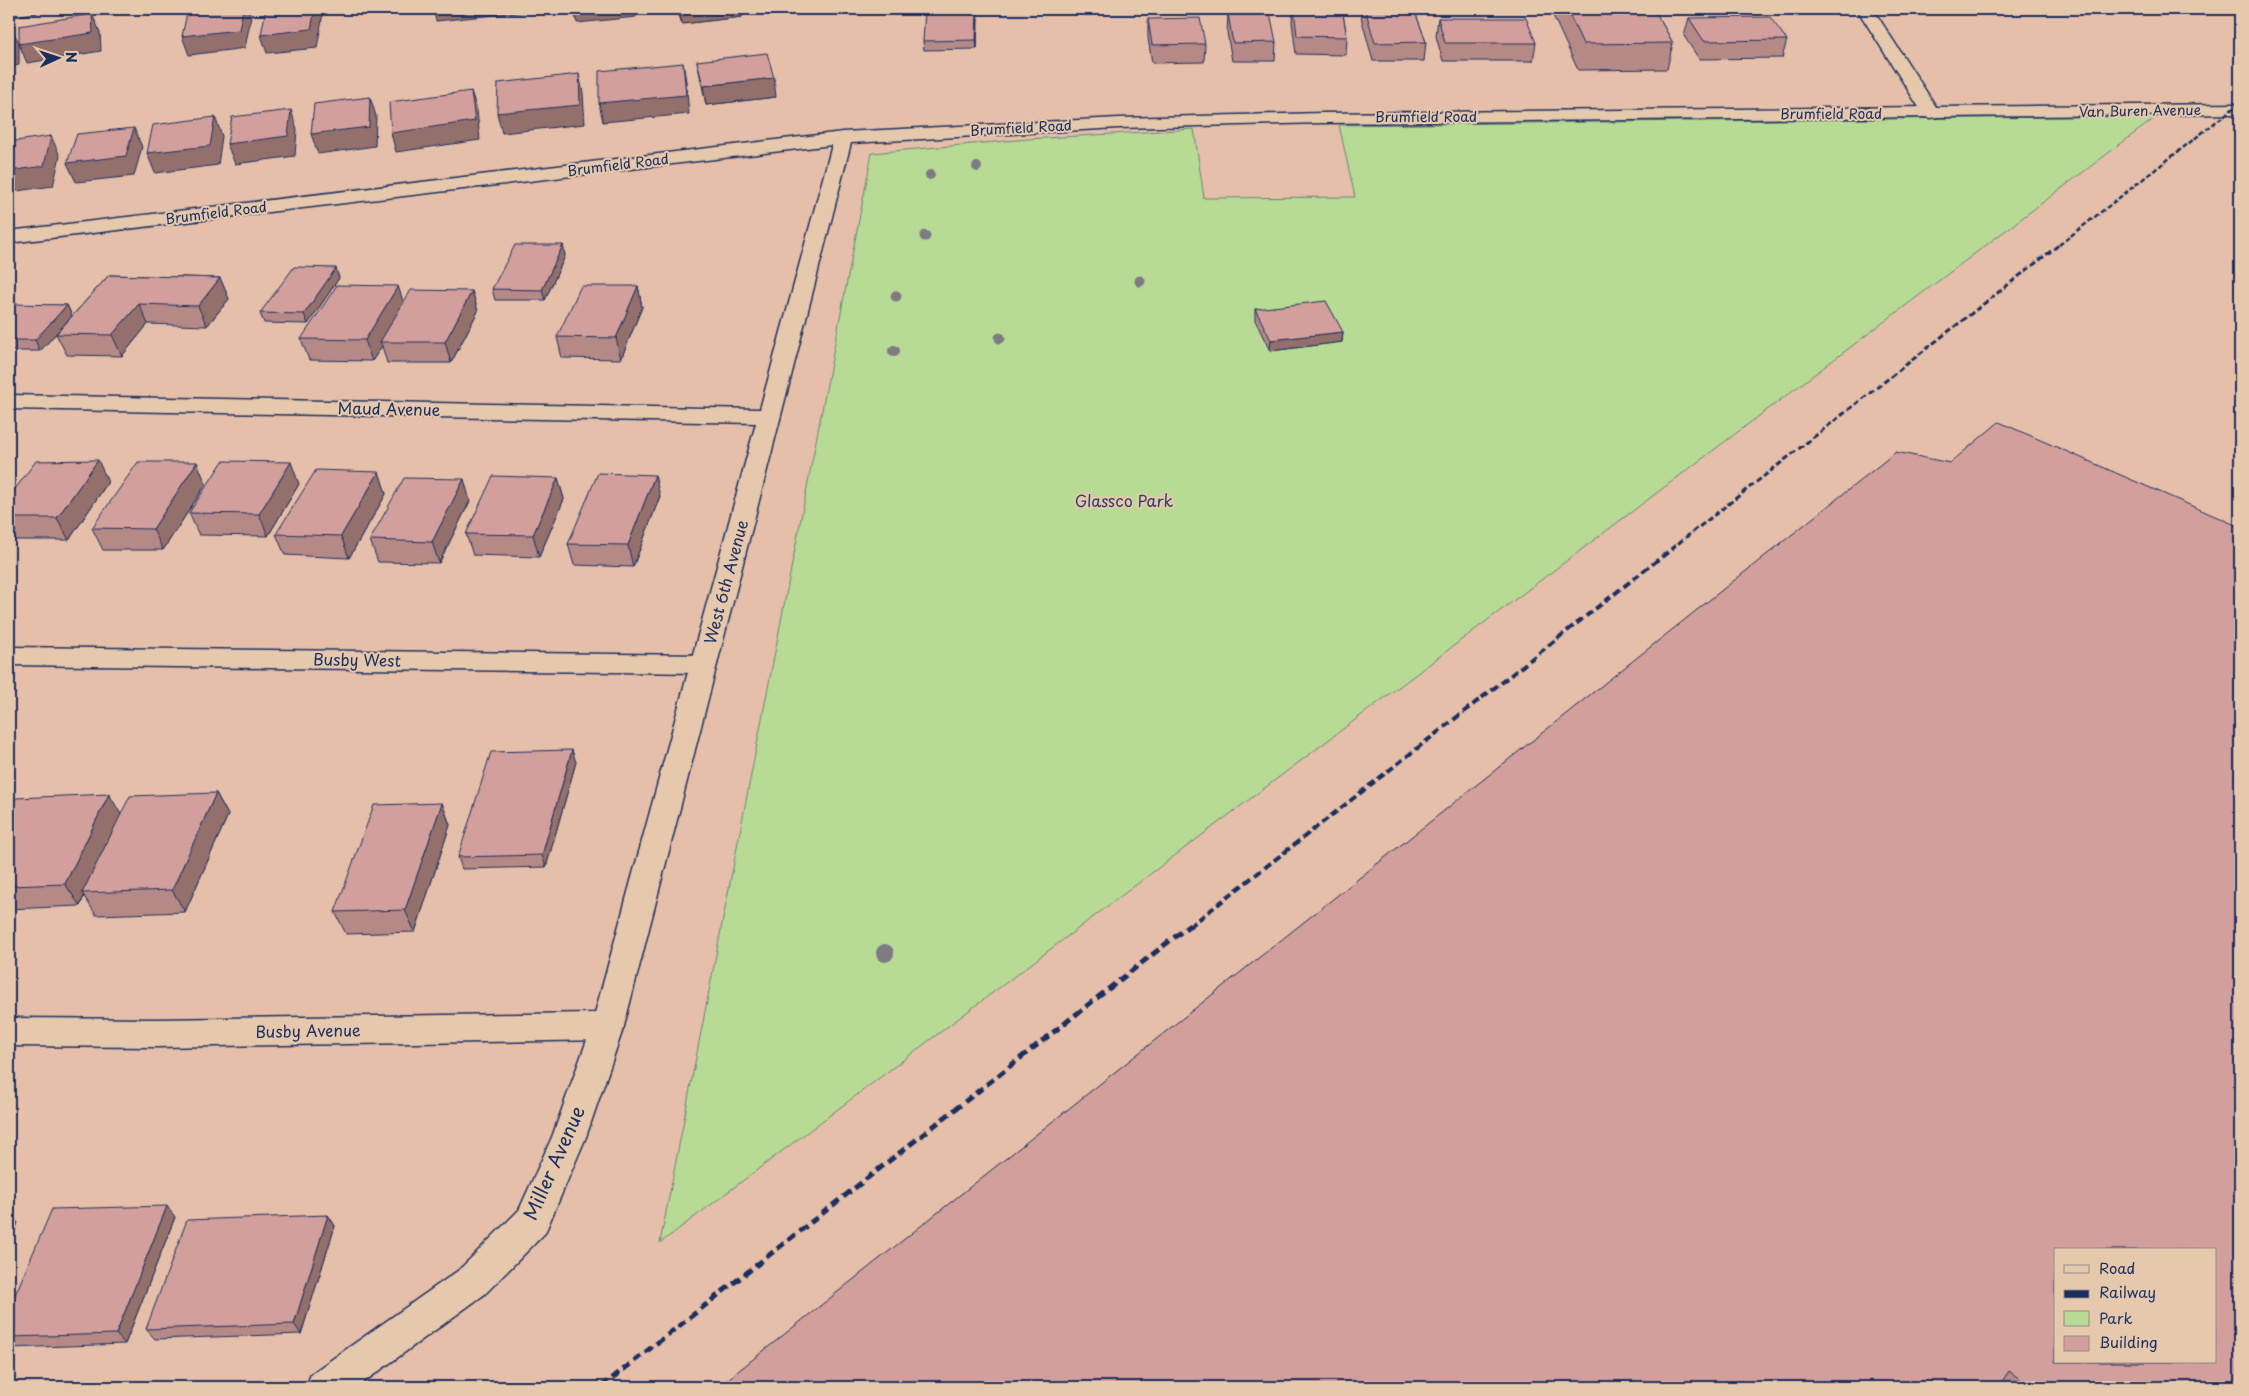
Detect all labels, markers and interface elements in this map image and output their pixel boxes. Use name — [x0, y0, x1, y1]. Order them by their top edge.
north arrow — [32, 32, 82, 82]
text: N — [61, 51, 82, 63]
street label: Van Buren Avenue — [2079, 99, 2201, 122]
street label: Brumfield Road — [1780, 103, 1882, 124]
street label: Brumfield Road — [1375, 106, 1477, 127]
street label: Brumfield Road — [969, 114, 1073, 141]
street label: Brumfield Road — [566, 148, 670, 181]
street label: Brumfield Road — [164, 196, 268, 229]
street label: Maud Avenue — [337, 395, 441, 421]
park label: Glassco Park — [1075, 488, 1174, 512]
street label: West 6th Avenue — [697, 517, 753, 647]
street label: Busby West — [313, 646, 401, 672]
street label: Busby Avenue — [255, 1017, 361, 1043]
street label: Miller Avenue — [515, 1101, 591, 1224]
legend — [2054, 1248, 2216, 1364]
text: Road — [2099, 1256, 2135, 1279]
text: Railway — [2099, 1280, 2156, 1303]
text: Park — [2099, 1306, 2133, 1329]
text: Building — [2099, 1330, 2158, 1353]

